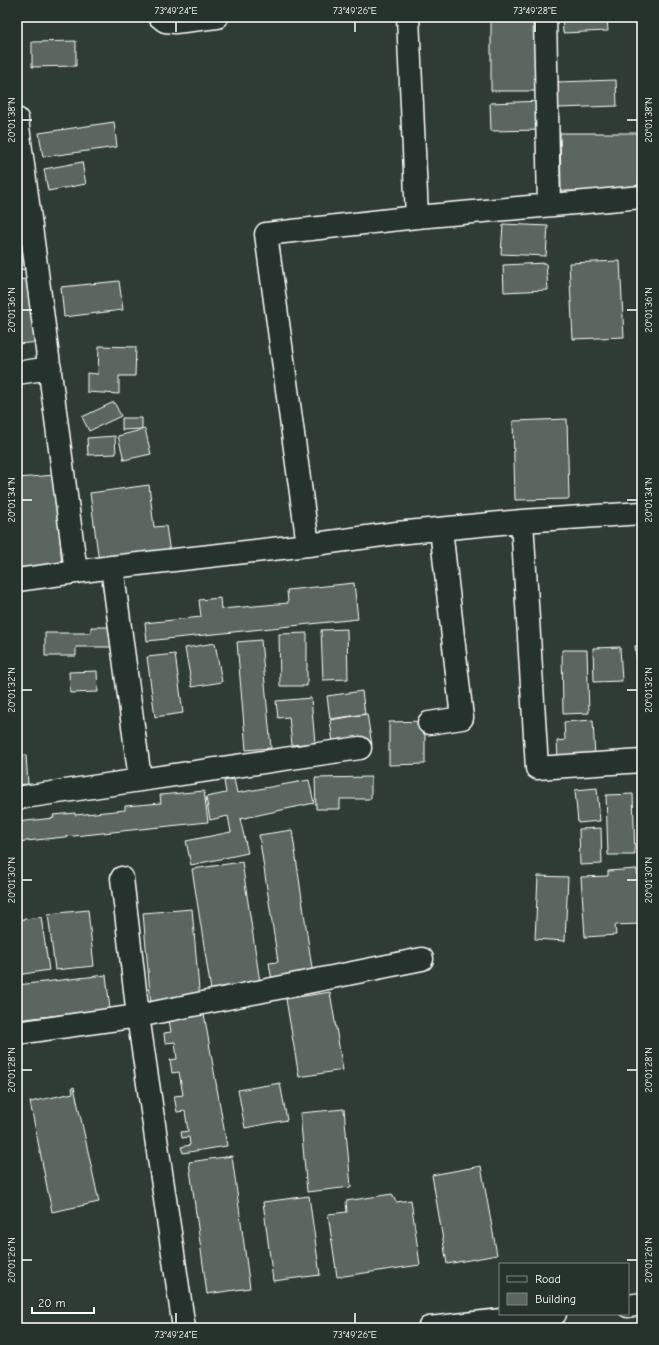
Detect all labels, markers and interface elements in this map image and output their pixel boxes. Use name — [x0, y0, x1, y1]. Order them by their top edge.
text: 73°49'24"E — [154, 5, 198, 17]
text: 73°49'26"E — [333, 5, 377, 17]
text: 73°49'28"E — [513, 5, 557, 17]
text: 20°01'38"N — [6, 97, 18, 143]
text: 20°01'38"N — [643, 97, 655, 143]
text: 20°01'36"N — [6, 287, 18, 333]
text: 20°01'36"N — [643, 287, 655, 333]
text: 20°01'34"N — [6, 477, 18, 523]
text: 20°01'34"N — [643, 477, 655, 523]
text: 20°01'32"N — [6, 667, 18, 713]
text: 20°01'32"N — [643, 667, 655, 713]
text: 20°01'30"N — [6, 857, 18, 903]
text: 20°01'30"N — [643, 857, 655, 903]
text: 20°01'28"N — [6, 1047, 18, 1093]
text: 20°01'28"N — [643, 1047, 655, 1093]
text: 20°01'26"N — [6, 1237, 18, 1283]
text: 20°01'26"N — [643, 1237, 655, 1283]
legend — [499, 1263, 629, 1315]
text: Road — [535, 1272, 561, 1286]
scale bar — [32, 1289, 94, 1315]
text: Building — [535, 1292, 576, 1306]
text: 20 m — [38, 1296, 66, 1310]
text: 73°49'24"E — [154, 1329, 198, 1341]
text: 73°49'26"E — [333, 1329, 377, 1341]

